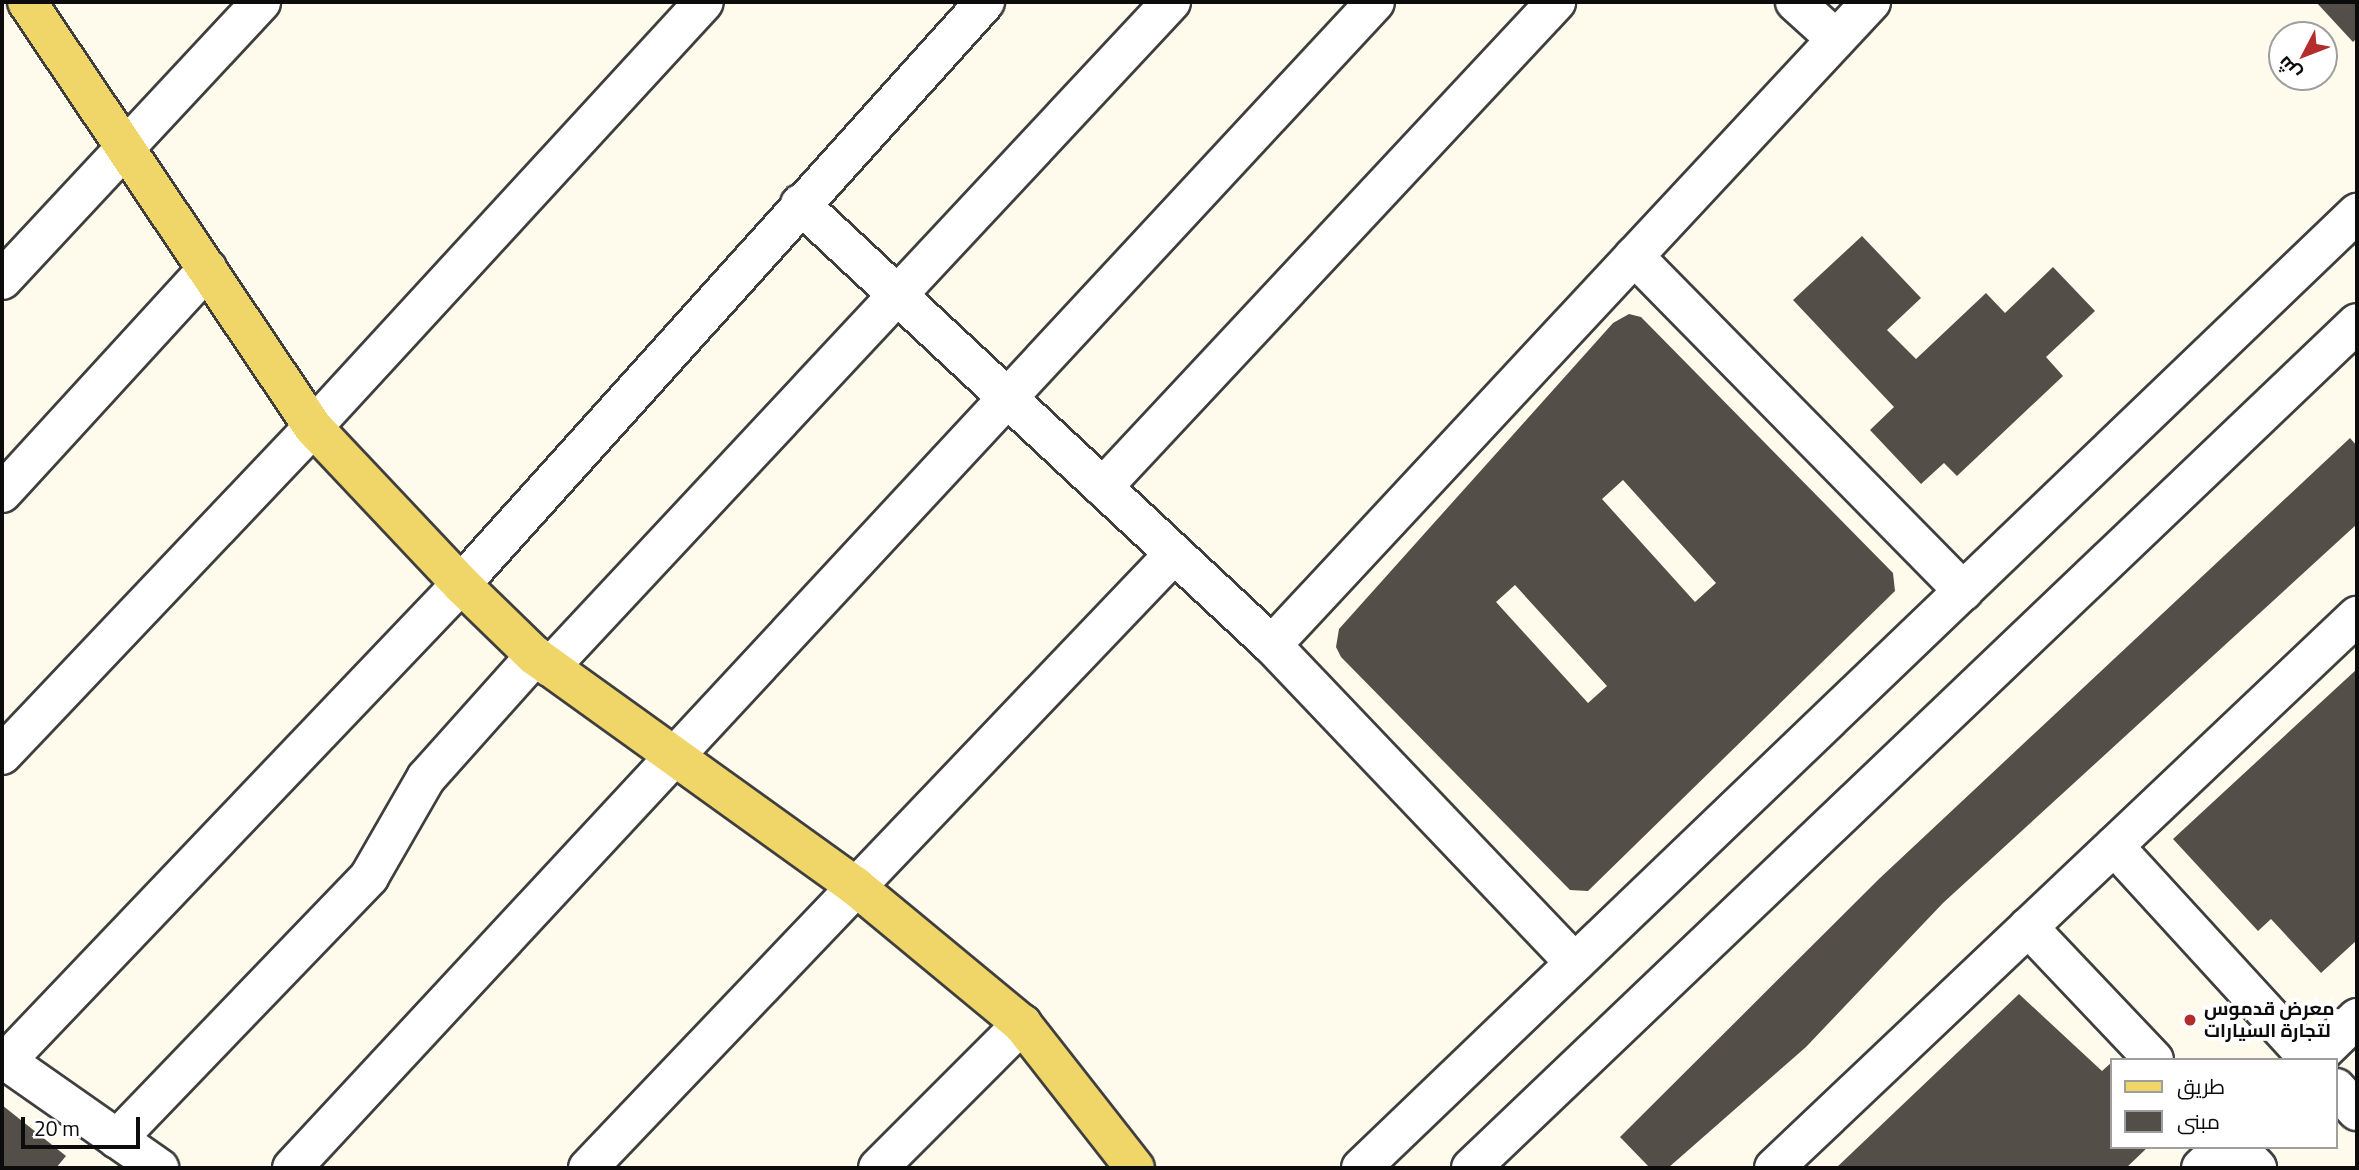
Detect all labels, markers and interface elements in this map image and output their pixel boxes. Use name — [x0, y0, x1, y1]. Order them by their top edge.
north arrow — [2268, 21, 2338, 91]
text: ش — [2267, 48, 2310, 90]
place label: معرض قدموس لتجارة السيارات — [2204, 998, 2334, 1042]
marker: معرض قدموس لتجارة السيارات — [2182, 1012, 2198, 1028]
legend — [2110, 1058, 2338, 1149]
text: طريق — [2177, 1067, 2225, 1106]
text: مبنى — [2177, 1102, 2220, 1141]
scale bar — [24, 1104, 144, 1148]
text: 20 m — [34, 1109, 80, 1148]

